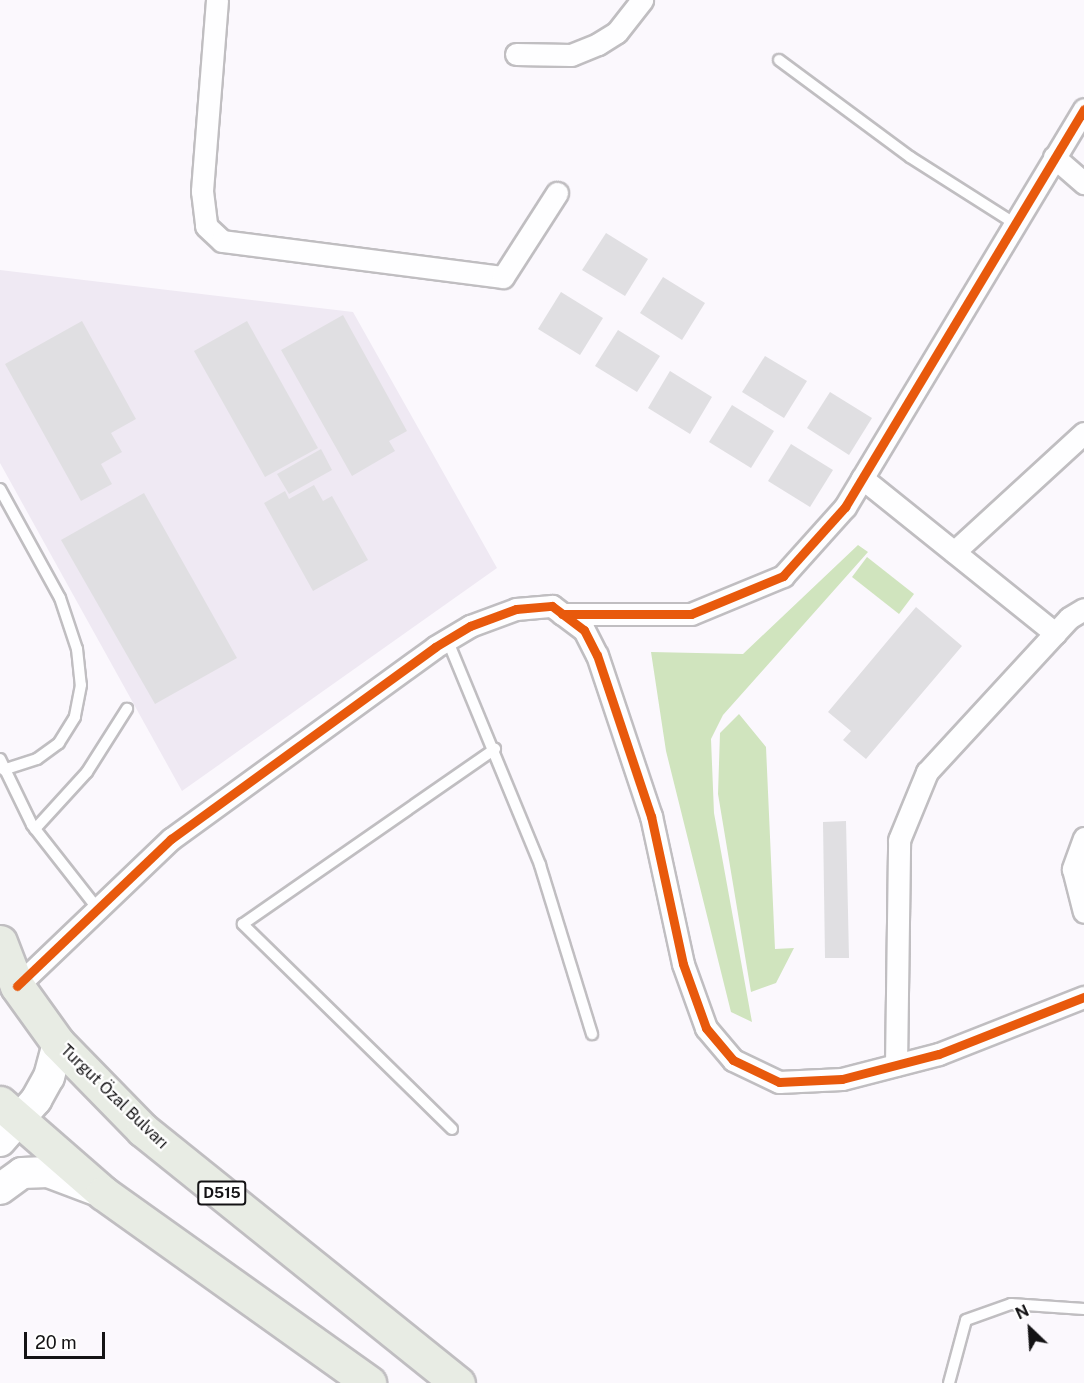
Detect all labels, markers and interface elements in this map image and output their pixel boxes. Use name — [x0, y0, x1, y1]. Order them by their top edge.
street label: Turgut Özal Bulvarı — [56, 1041, 172, 1153]
road number: D515 — [196, 1181, 248, 1205]
north arrow — [1000, 1299, 1060, 1359]
text: N — [1012, 1301, 1032, 1323]
scale bar — [27, 1320, 108, 1358]
text: 20 m — [35, 1332, 77, 1353]

